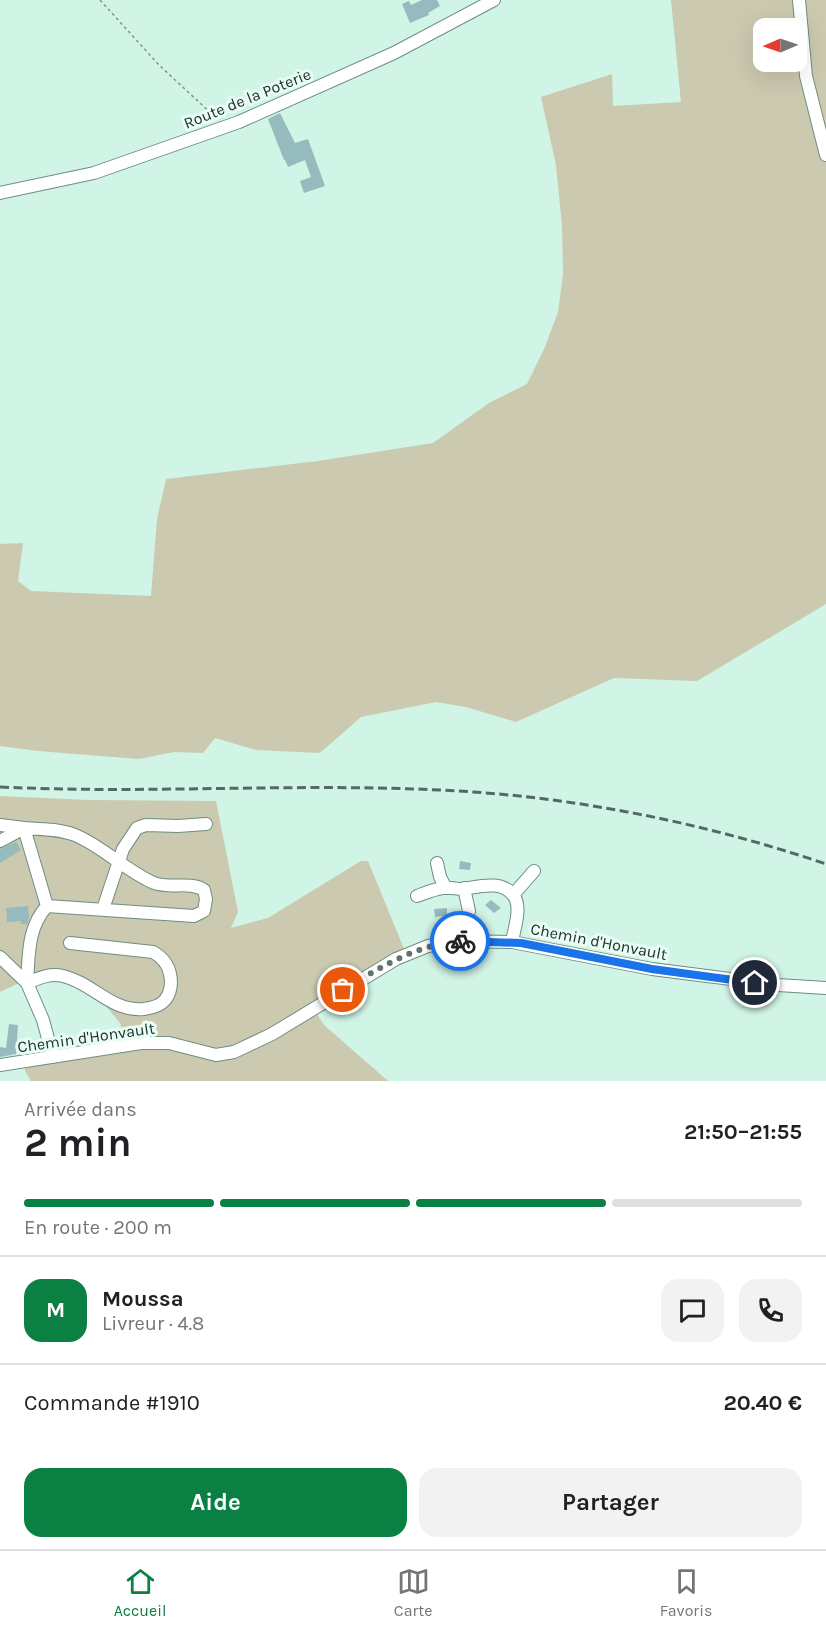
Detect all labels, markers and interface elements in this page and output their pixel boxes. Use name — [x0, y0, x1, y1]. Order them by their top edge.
north arrow — [753, 18, 807, 72]
map controls — [753, 18, 807, 72]
street label: Route de la Poterie — [181, 64, 314, 133]
courier — [430, 911, 490, 971]
street label: Chemin d'Honvault — [529, 919, 669, 964]
icon: bike — [444, 925, 477, 958]
pin — [729, 957, 780, 1008]
pin — [317, 964, 368, 1015]
icon: home — [738, 966, 771, 999]
icon: bag — [326, 973, 359, 1006]
street label: Chemin d'Honvault — [16, 1018, 156, 1057]
text: Arrivée dans — [24, 1098, 137, 1121]
text: 21:50–21:55 — [684, 1119, 802, 1145]
text: 2 min — [24, 1120, 132, 1166]
text: En route · 200 m — [24, 1216, 172, 1239]
button: chat — [661, 1279, 724, 1342]
button: phone — [739, 1279, 802, 1342]
text: Moussa — [102, 1286, 184, 1312]
text: M — [46, 1297, 65, 1323]
text: Livreur · 4.8 — [102, 1312, 204, 1335]
text: Commande #1910 — [24, 1390, 200, 1416]
text: 20.40 € — [724, 1390, 802, 1416]
button: Aide — [24, 1468, 407, 1537]
button: Partager — [419, 1468, 802, 1537]
tab: Accueil — [114, 1565, 167, 1620]
tab: Carte — [394, 1565, 432, 1620]
tab: Favoris — [660, 1565, 712, 1620]

